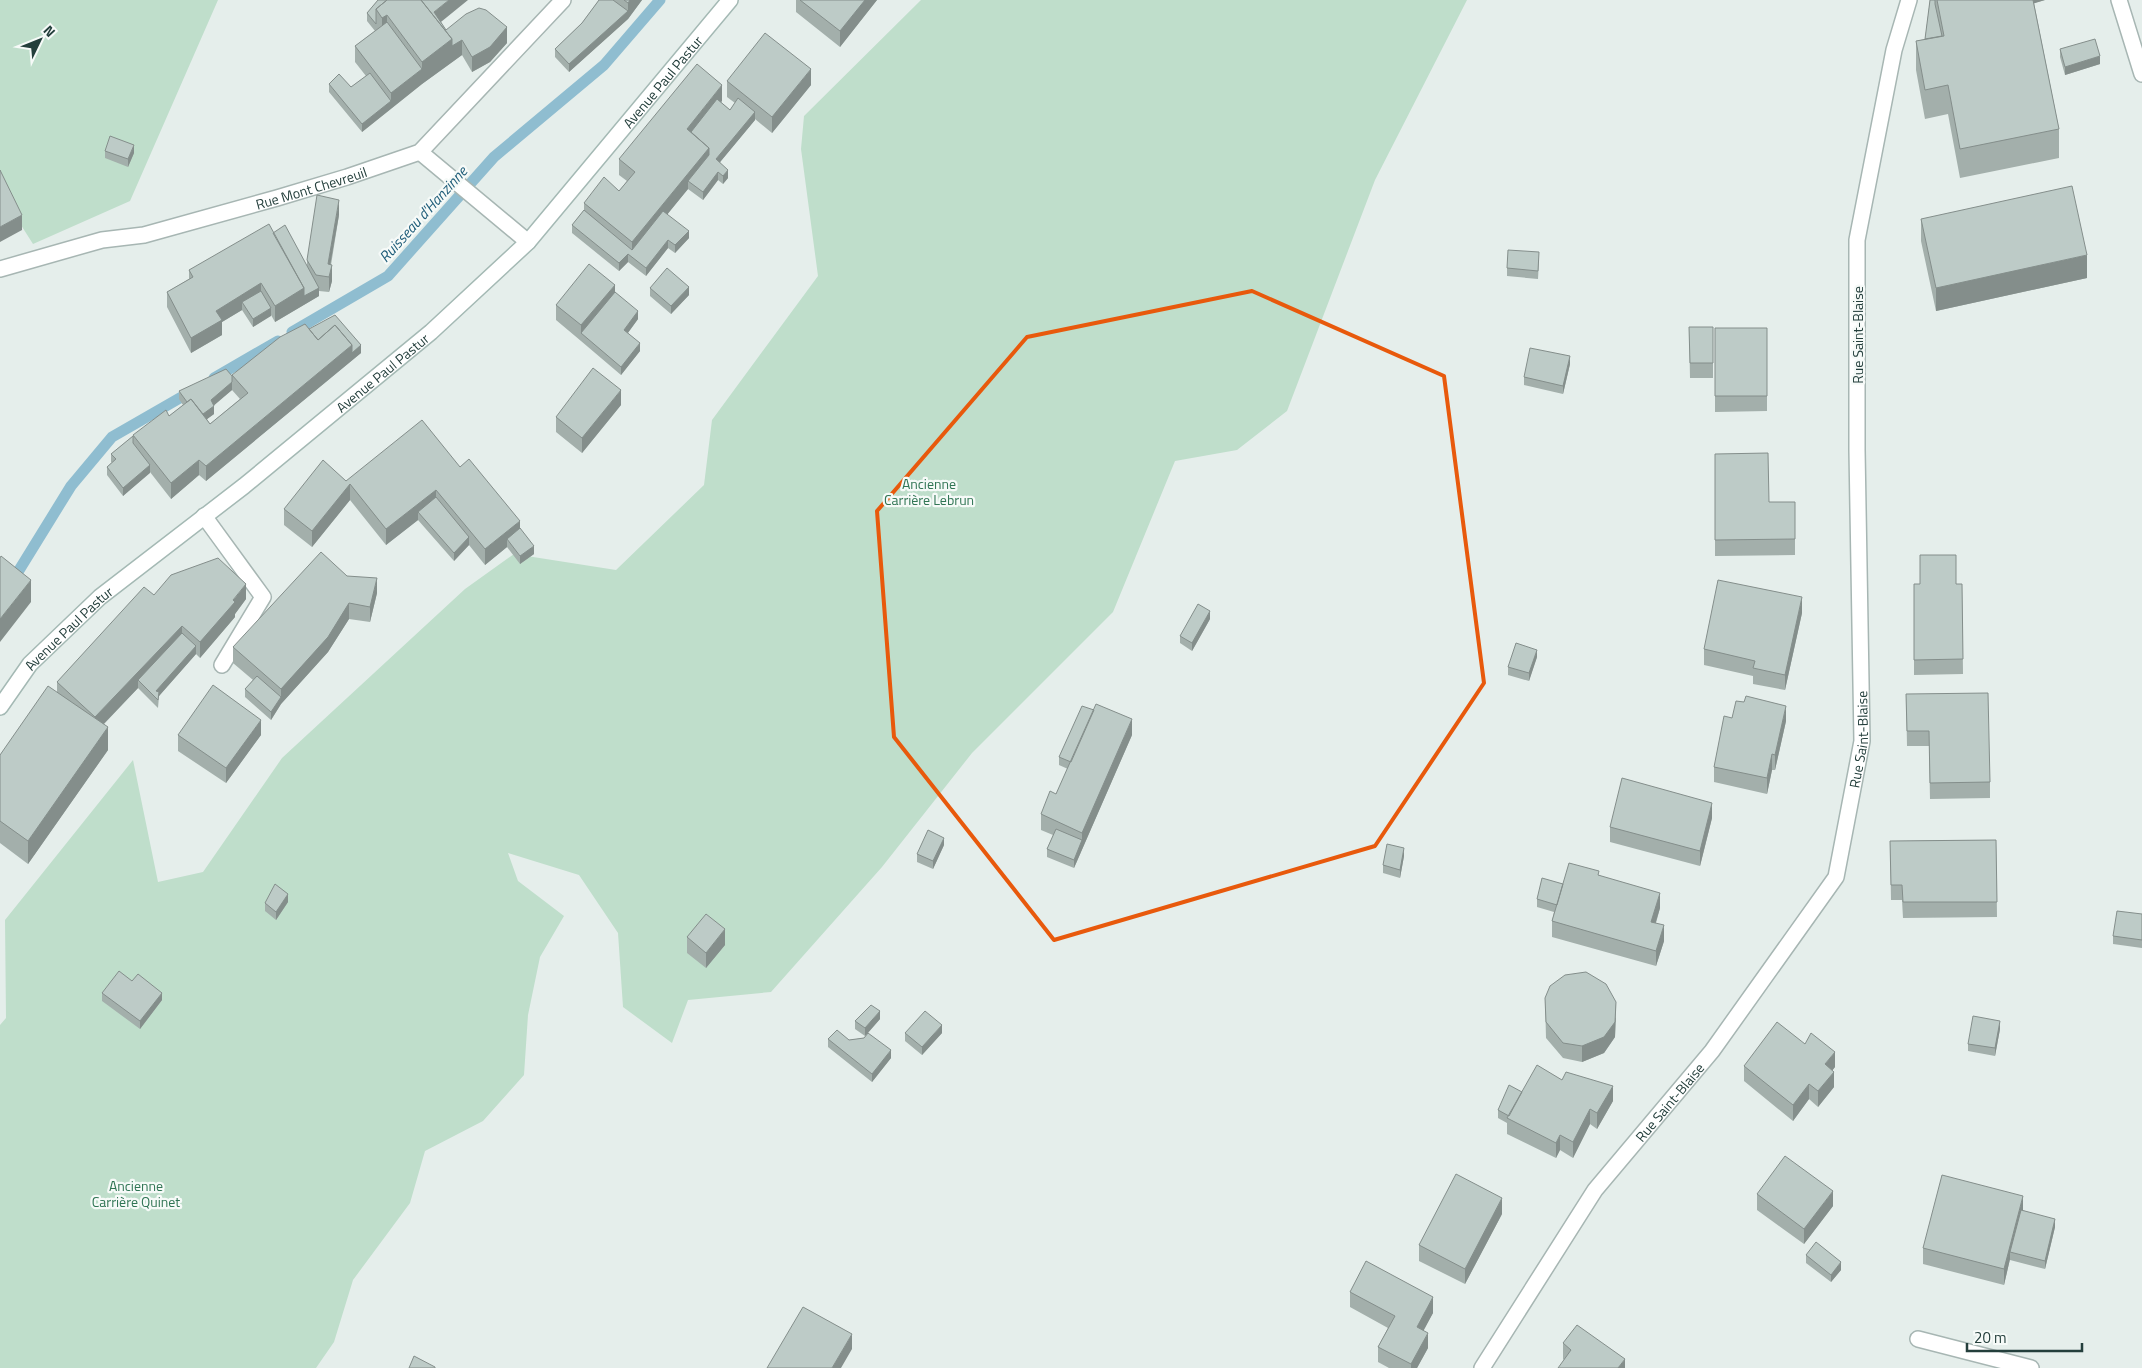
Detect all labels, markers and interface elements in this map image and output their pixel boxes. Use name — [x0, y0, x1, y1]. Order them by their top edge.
north arrow — [15, 15, 65, 65]
text: N — [39, 20, 61, 42]
street label: Avenue Paul Pastur — [617, 30, 707, 132]
water label: Ruisseau d'Hanzinne — [373, 160, 473, 267]
street label: Rue Mont Chevreuil — [253, 161, 369, 214]
street label: Rue Saint-Blaise — [1847, 286, 1868, 384]
street label: Avenue Paul Pastur — [331, 328, 433, 417]
park label: Ancienne Carrière Lebrun — [884, 473, 974, 510]
street label: Avenue Paul Pastur — [19, 581, 117, 674]
street label: Rue Saint-Blaise — [1843, 691, 1873, 790]
street label: Rue Saint-Blaise — [1630, 1058, 1709, 1146]
park label: Ancienne Carrière Quinet — [92, 1175, 180, 1212]
scale bar — [1967, 1320, 2082, 1352]
text: 20 m — [1974, 1326, 2007, 1349]

